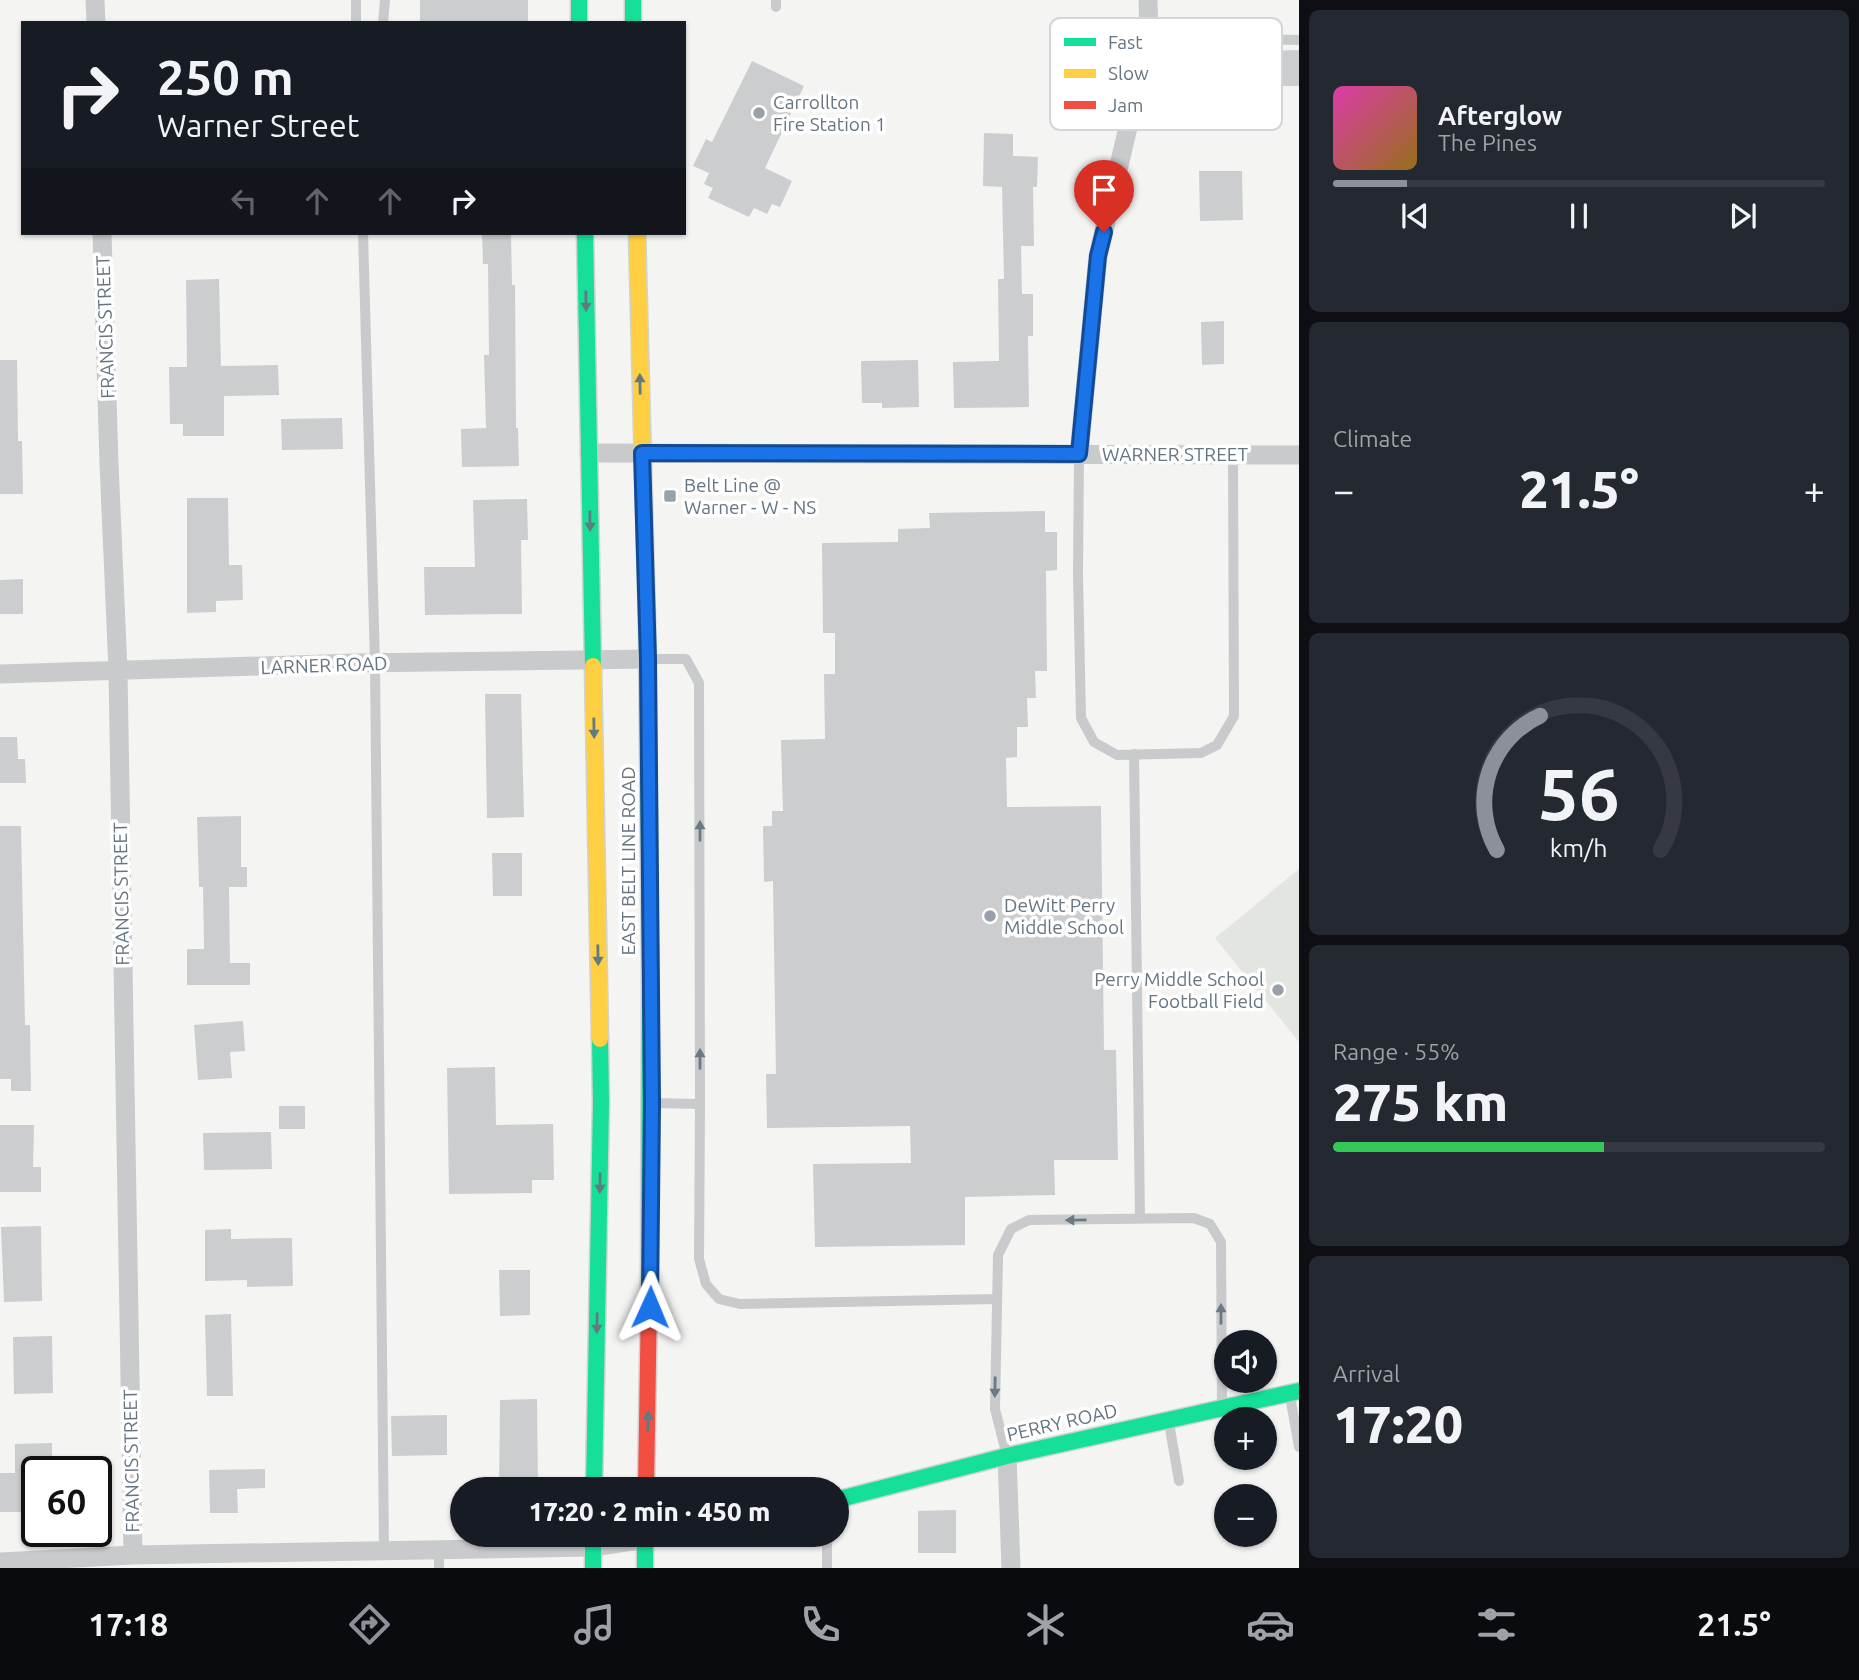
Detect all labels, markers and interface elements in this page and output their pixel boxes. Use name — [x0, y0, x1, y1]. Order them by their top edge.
legend — [1050, 18, 1282, 130]
text: Fast — [1108, 31, 1143, 53]
icon: right — [42, 49, 133, 140]
text: 250 m — [157, 49, 294, 104]
text: Slow — [1108, 62, 1149, 84]
place label: Carrollton Fire Station 1 — [773, 91, 886, 135]
text: Jam — [1108, 94, 1144, 116]
text: Afterglow — [1438, 101, 1562, 130]
marker: Carrollton Fire Station 1 — [751, 105, 767, 121]
text: Warner Street — [157, 107, 359, 143]
text: The Pines — [1438, 130, 1537, 155]
pin — [1074, 160, 1134, 232]
icon: arrive — [1085, 171, 1123, 209]
icon: left — [225, 182, 263, 220]
icon: ahead — [298, 182, 336, 220]
icon: ahead — [371, 182, 409, 220]
icon: right — [444, 182, 482, 220]
icon: previous — [1396, 197, 1434, 235]
icon: pause — [1560, 197, 1598, 235]
icon: next — [1724, 197, 1762, 235]
street label: FRANCIS STREET — [91, 255, 118, 399]
one-way arrow — [580, 290, 592, 312]
one-way arrow — [634, 373, 646, 395]
text: Climate — [1333, 426, 1412, 451]
street label: WARNER STREET — [1102, 443, 1249, 465]
text: 21.5° — [1519, 460, 1639, 518]
text: − — [1333, 469, 1354, 511]
text: + — [1804, 469, 1825, 511]
place label: Belt Line @ Warner - W - NS — [684, 474, 816, 518]
marker: Belt Line @ Warner - W - NS — [662, 488, 678, 504]
one-way arrow — [584, 511, 596, 533]
street label: LARNER ROAD — [260, 652, 388, 678]
one-way arrow — [588, 717, 599, 739]
text: 56 — [1538, 752, 1620, 834]
street label: EAST BELT LINE ROAD — [617, 766, 639, 956]
one-way arrow — [694, 820, 706, 842]
street label: FRANCIS STREET — [109, 822, 133, 966]
text: km/h — [1550, 834, 1608, 862]
place label: DeWitt Perry Middle School — [1004, 894, 1124, 938]
marker: DeWitt Perry Middle School — [982, 908, 998, 924]
one-way arrow — [592, 945, 604, 967]
place label: Perry Middle School Football Field — [1094, 968, 1264, 1012]
marker: Perry Middle School Football Field — [1270, 982, 1286, 998]
text: Range · 55% — [1333, 1039, 1460, 1064]
one-way arrow — [694, 1048, 706, 1070]
text: 275 km — [1333, 1073, 1508, 1131]
one-way arrow — [594, 1172, 605, 1194]
one-way arrow — [1065, 1214, 1087, 1225]
position arrow — [613, 1270, 687, 1344]
one-way arrow — [1215, 1303, 1227, 1325]
one-way arrow — [591, 1312, 603, 1334]
map controls — [1214, 1330, 1277, 1547]
button: sound — [1214, 1330, 1277, 1393]
text: Arrival — [1333, 1361, 1400, 1386]
one-way arrow — [989, 1376, 1001, 1398]
street label: FRANCIS STREET — [119, 1389, 143, 1533]
text: 17:20 — [1333, 1395, 1463, 1453]
street label: PERRY ROAD — [1004, 1399, 1120, 1445]
button: + — [1214, 1407, 1277, 1470]
one-way arrow — [642, 1410, 654, 1432]
speed limit sign: 60 — [21, 1456, 112, 1547]
button: − — [1214, 1484, 1277, 1547]
text: 17:20 · 2 min · 450 m — [529, 1497, 770, 1526]
icon: directions — [345, 1600, 394, 1649]
icon: music — [570, 1600, 619, 1649]
icon: phone — [796, 1600, 845, 1649]
icon: climate — [1021, 1600, 1070, 1649]
icon: car — [1246, 1600, 1295, 1649]
icon: filters — [1472, 1600, 1521, 1649]
text: 17:18 — [88, 1606, 168, 1642]
text: 21.5° — [1697, 1606, 1771, 1642]

